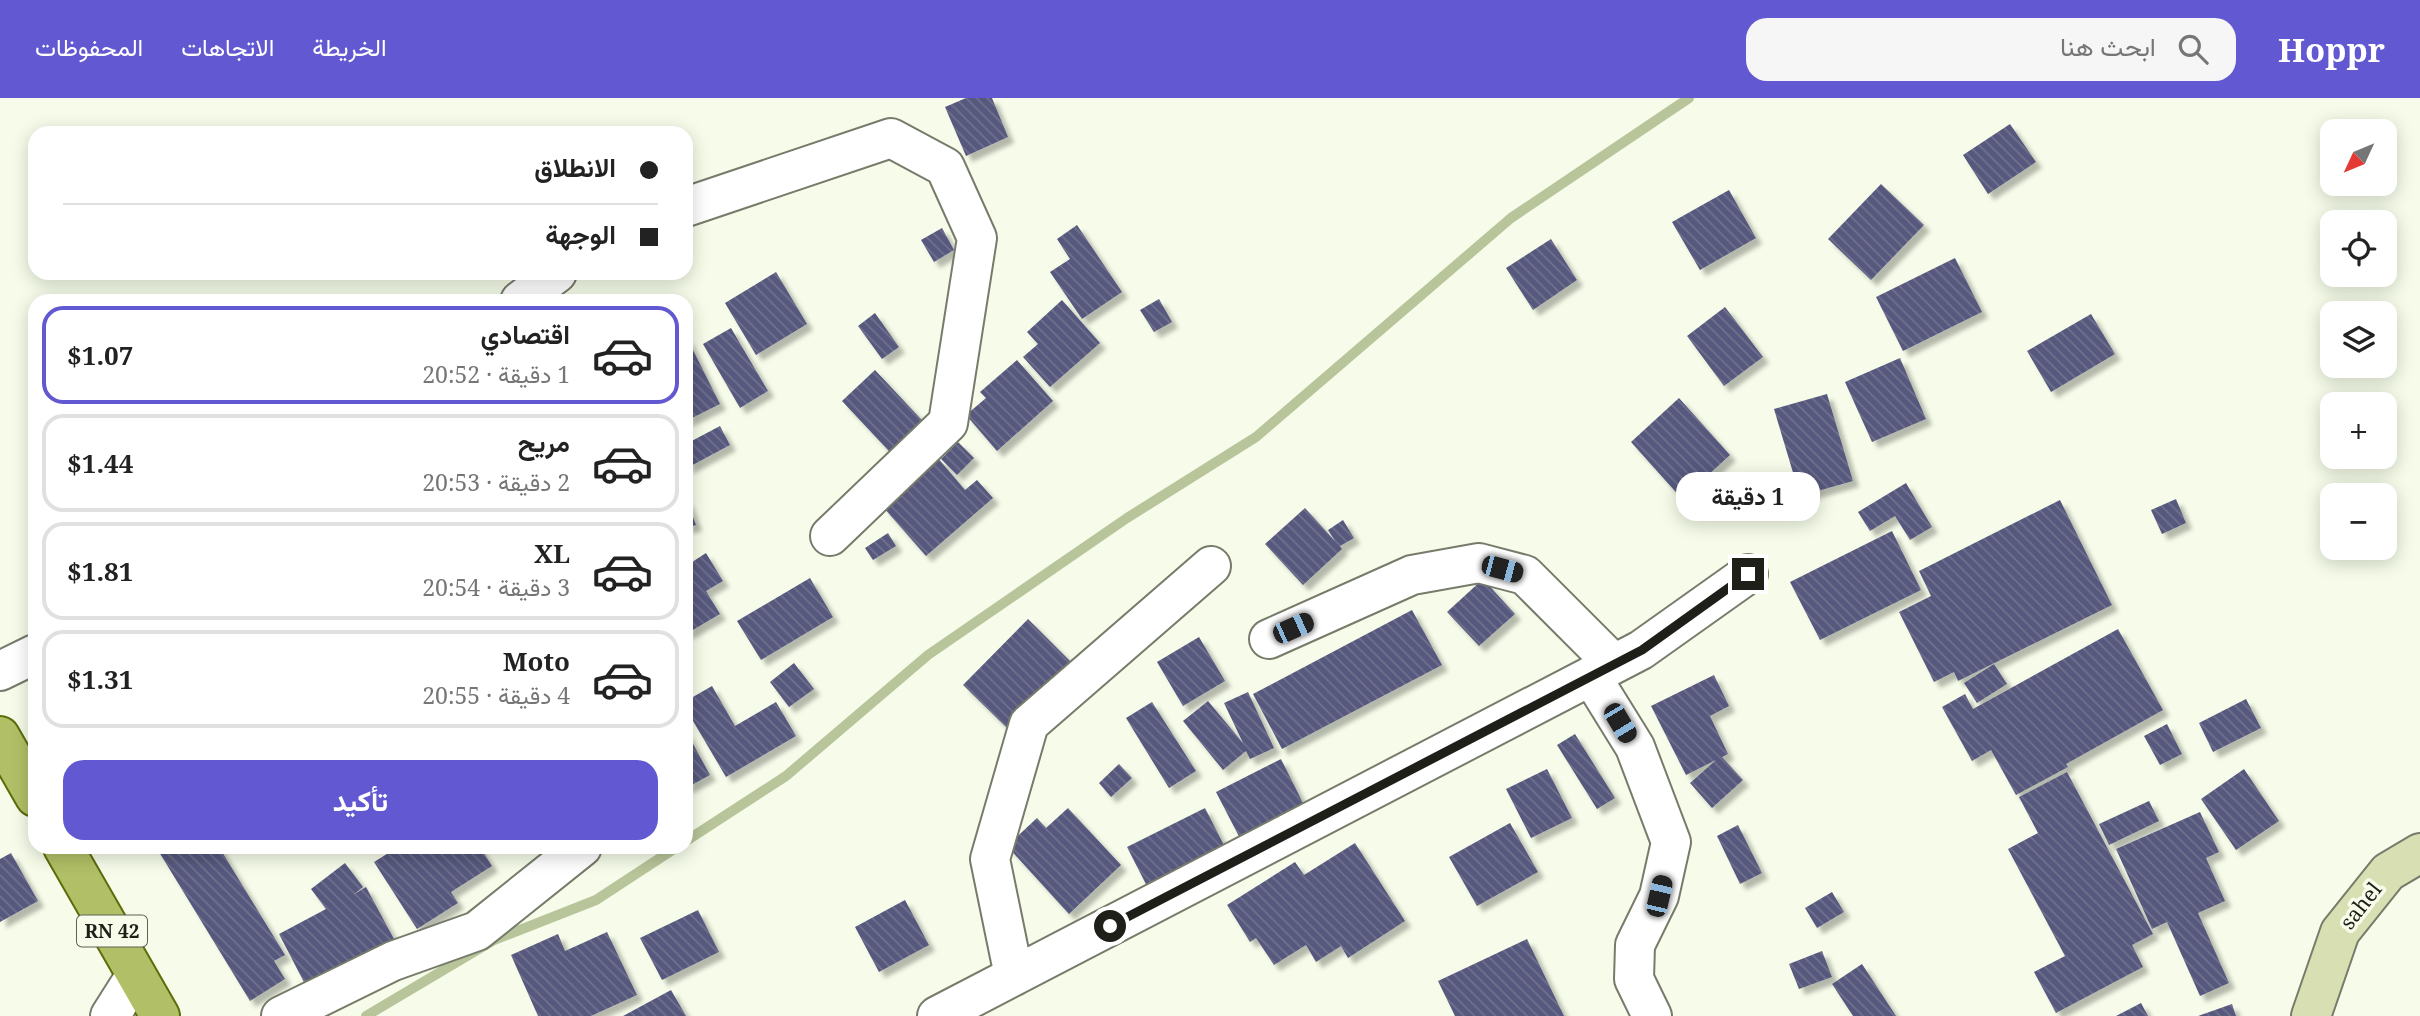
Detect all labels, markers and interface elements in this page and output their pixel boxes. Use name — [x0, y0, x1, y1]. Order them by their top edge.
search box — [1746, 18, 2236, 81]
text: Hoppr — [2278, 27, 2385, 72]
text: ابحث هنا — [2060, 28, 2156, 64]
text: المحفوظات — [35, 30, 143, 63]
text: الاتجاهات — [181, 30, 274, 63]
text: الخريطة — [312, 30, 387, 63]
icon: search — [2174, 30, 2212, 68]
north arrow — [2320, 119, 2398, 196]
map controls — [2320, 119, 2397, 560]
text: الانطلاق — [534, 149, 616, 185]
button: locate — [2320, 210, 2397, 287]
text: الوجهة — [545, 216, 616, 252]
button: layers — [2320, 301, 2397, 378]
text: اقتصادي — [481, 316, 570, 352]
icon: car — [591, 324, 654, 387]
text: $1.07 — [67, 337, 133, 373]
text: 1 دقيقة · 20:52 — [422, 358, 570, 390]
button: + — [2320, 392, 2397, 469]
text: مريح — [518, 424, 570, 460]
icon: car — [591, 432, 654, 495]
text: $1.44 — [67, 445, 133, 481]
text: 2 دقيقة · 20:53 — [422, 466, 570, 498]
callout: 1 دقيقة — [1676, 472, 1820, 522]
text: 1 دقيقة — [1711, 480, 1785, 512]
button: − — [2320, 483, 2397, 560]
text: XL — [534, 535, 570, 571]
icon: car — [591, 540, 654, 603]
text: $1.81 — [67, 553, 133, 589]
car — [1479, 553, 1526, 585]
route end — [1732, 558, 1764, 590]
text: 3 دقيقة · 20:54 — [422, 571, 570, 603]
car — [1270, 610, 1317, 646]
text: Moto — [503, 643, 570, 679]
icon: car — [591, 648, 654, 711]
text: $1.31 — [67, 661, 133, 697]
text: 4 دقيقة · 20:55 — [422, 679, 570, 711]
car — [1601, 700, 1640, 746]
button: تأكيد — [63, 760, 658, 840]
car — [1645, 873, 1674, 919]
street label: sahel — [2333, 876, 2388, 935]
route start — [1094, 910, 1126, 942]
road number: RN 42 — [77, 916, 147, 946]

